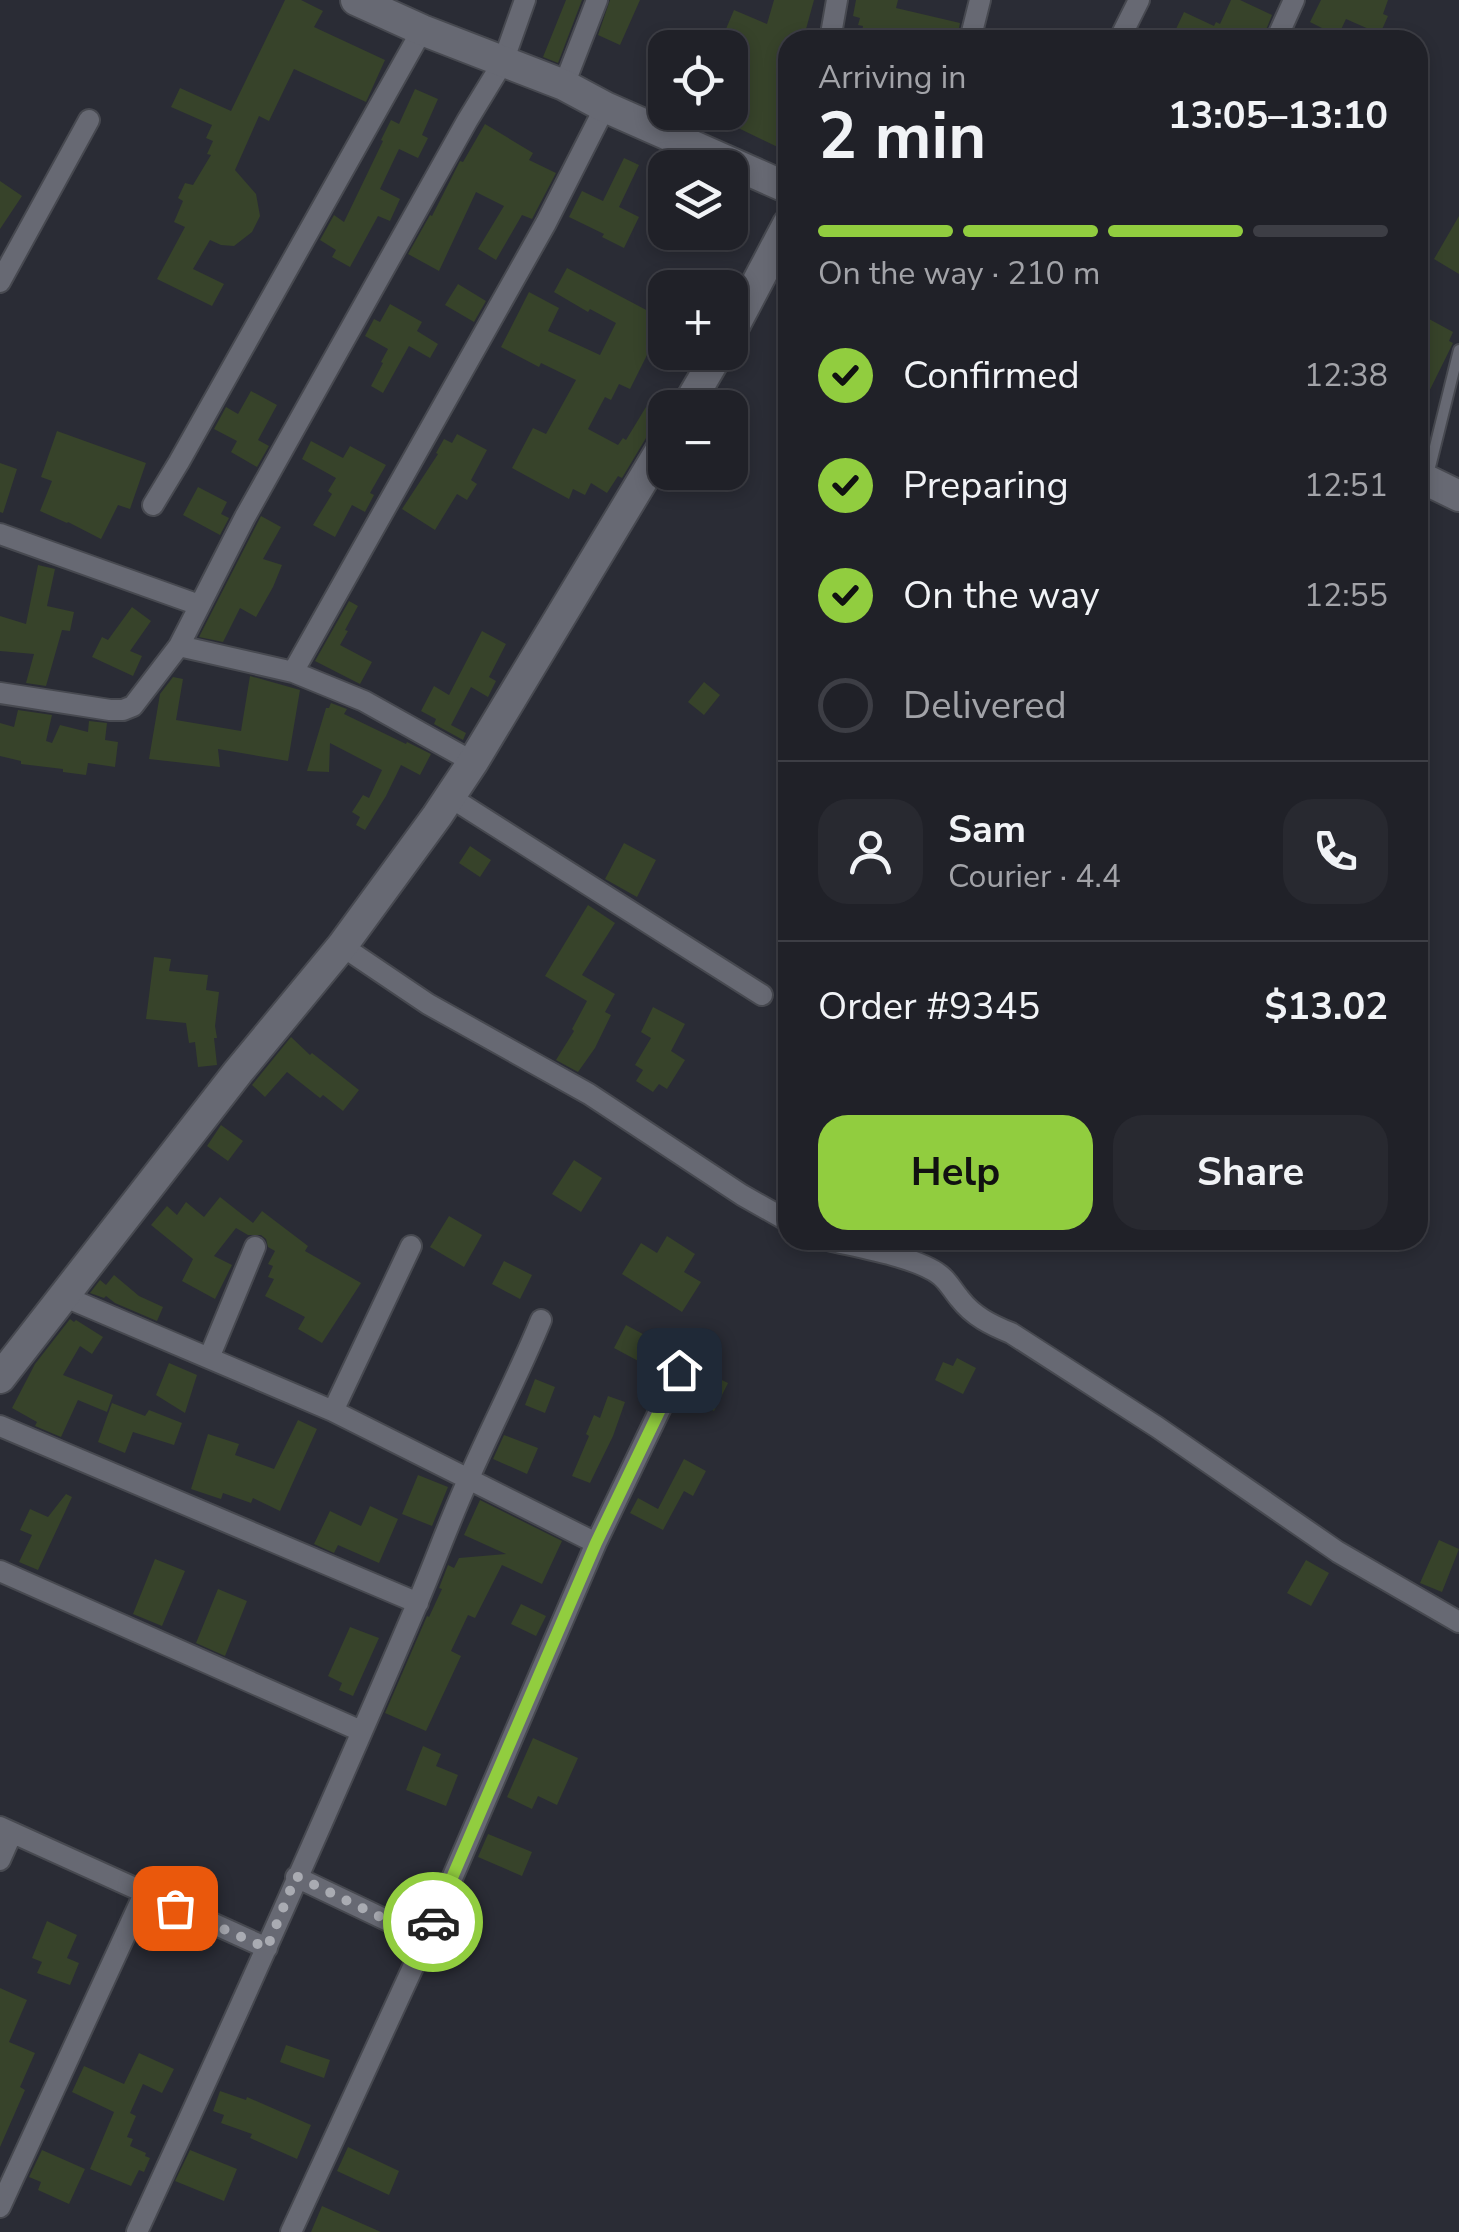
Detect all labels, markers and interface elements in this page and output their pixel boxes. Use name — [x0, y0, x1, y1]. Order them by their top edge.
map controls — [648, 30, 748, 490]
button: locate — [648, 30, 748, 130]
text: Arriving in — [818, 56, 966, 99]
text: 13:05–13:10 — [1168, 90, 1388, 141]
text: 2 min — [818, 92, 986, 181]
button: layers — [648, 150, 748, 250]
text: On the way · 210 m — [818, 252, 1100, 295]
button: + — [648, 270, 748, 370]
icon: check — [818, 348, 873, 403]
text: Confirmed — [903, 350, 1080, 401]
text: 12:38 — [1304, 354, 1388, 397]
button: − — [648, 390, 748, 490]
icon: check — [818, 458, 873, 513]
text: Preparing — [903, 460, 1069, 511]
text: 12:51 — [1304, 464, 1388, 507]
icon: check — [818, 568, 873, 623]
text: On the way — [903, 570, 1099, 621]
text: 12:55 — [1304, 574, 1388, 617]
text: Delivered — [903, 680, 1067, 731]
button: person — [818, 799, 923, 904]
button: phone — [1283, 799, 1388, 904]
text: Sam — [948, 804, 1026, 855]
text: Courier · 4.4 — [948, 855, 1121, 898]
text: Order #9345 — [818, 981, 1040, 1032]
text: $13.02 — [1265, 981, 1388, 1032]
button: Help — [818, 1115, 1093, 1230]
button: Share — [1113, 1115, 1388, 1230]
pin — [637, 1328, 722, 1413]
icon: home — [652, 1343, 707, 1398]
pin — [133, 1866, 218, 1951]
courier — [383, 1872, 483, 1972]
icon: bag — [148, 1881, 203, 1936]
icon: car — [406, 1895, 461, 1950]

